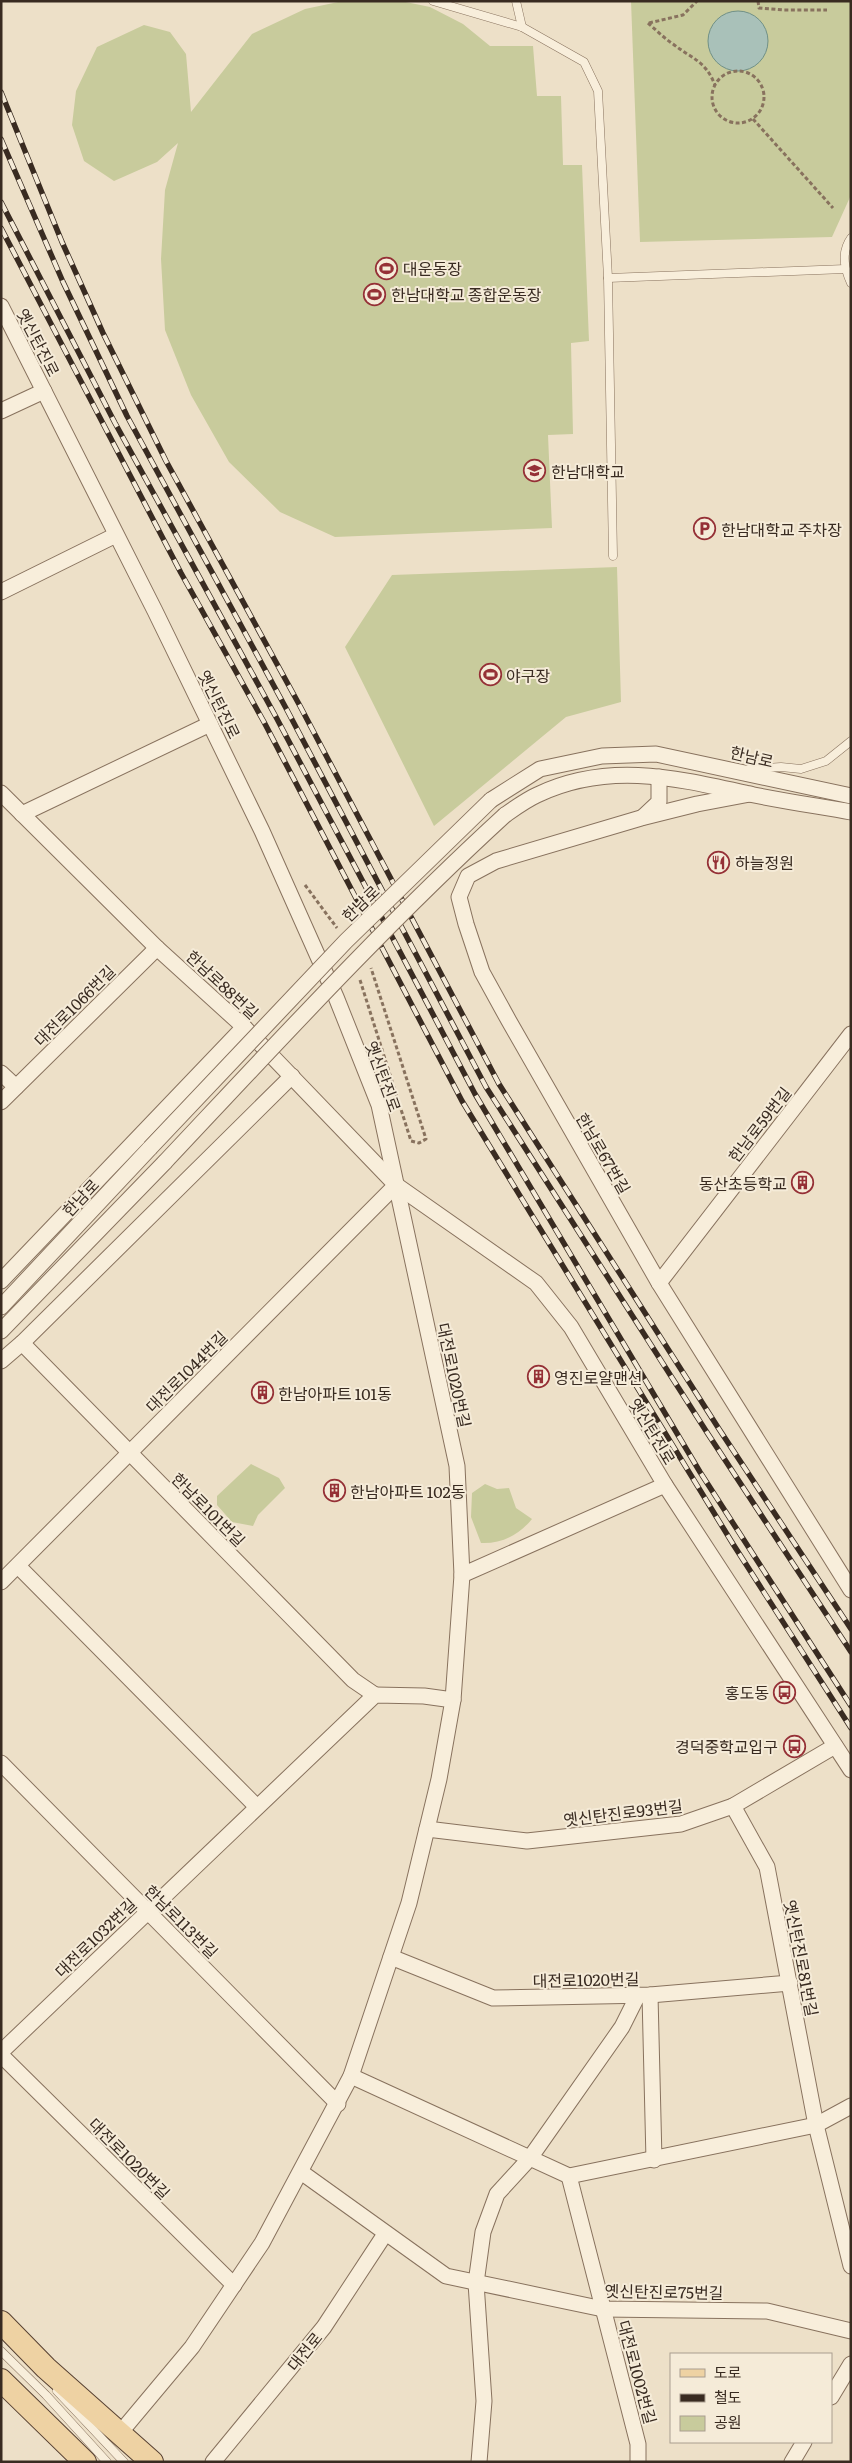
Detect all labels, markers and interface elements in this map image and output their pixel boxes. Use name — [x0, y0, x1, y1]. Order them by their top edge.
sports icon: 대운동장 — [375, 256, 399, 280]
place label: 대운동장 — [403, 256, 462, 280]
sports icon: 한남대학교 종합운동장 — [363, 282, 387, 306]
place label: 한남대학교 종합운동장 — [391, 282, 542, 306]
street label: 옛신탄진로 — [12, 304, 67, 380]
school or university icon: 한남대학교 — [523, 459, 547, 483]
place label: 한남대학교 — [551, 459, 625, 483]
parking icon: 한남대학교 주차장 — [693, 517, 717, 541]
place label: 한남대학교 주차장 — [721, 517, 842, 541]
sports icon: 야구장 — [478, 663, 502, 687]
place label: 야구장 — [506, 663, 550, 687]
street label: 옛신탄진로 — [193, 666, 247, 743]
street label: 한남로 — [728, 739, 776, 773]
restaurant icon: 하늘정원 — [707, 850, 731, 874]
place label: 하늘정원 — [735, 850, 794, 874]
street label: 한남로 — [336, 879, 384, 927]
street label: 한남로88번길 — [181, 944, 265, 1024]
street label: 대전로1066번길 — [28, 959, 120, 1051]
street label: 옛신탄진로 — [360, 1037, 408, 1115]
street label: 한남로59번길 — [722, 1081, 796, 1167]
street label: 한남로67번길 — [571, 1108, 637, 1198]
place label: 동산초등학교 — [699, 1171, 787, 1195]
building icon: 동산초등학교 — [791, 1171, 815, 1195]
street label: 한남로 — [56, 1172, 104, 1221]
street label: 대전로1020번길 — [432, 1320, 478, 1430]
street label: 대전로1044번길 — [140, 1325, 232, 1417]
building icon: 영진로얄맨션 — [526, 1365, 550, 1389]
place label: 영진로얄맨션 — [554, 1365, 642, 1389]
building icon: 한남아파트 101동 — [250, 1381, 274, 1405]
place label: 한남아파트 101동 — [278, 1381, 392, 1405]
street label: 옛신탄진로 — [624, 1393, 682, 1469]
street label: 한남로101번길 — [167, 1467, 251, 1551]
building icon: 한남아파트 102동 — [322, 1479, 346, 1503]
place label: 한남아파트 102동 — [350, 1479, 466, 1503]
place label: 홍도동 — [725, 1680, 769, 1704]
bus stop icon: 홍도동 — [773, 1680, 797, 1704]
place label: 경덕중학교입구 — [675, 1734, 778, 1758]
bus stop icon: 경덕중학교입구 — [782, 1734, 806, 1758]
street label: 옛신탄진로93번길 — [562, 1793, 684, 1831]
street label: 한남로113번길 — [140, 1879, 224, 1963]
street label: 대전로1032번길 — [49, 1892, 141, 1982]
street label: 옛신탄진로81번길 — [779, 1898, 825, 2018]
street label: 대전로1020번길 — [533, 1966, 639, 1992]
street label: 대전로1020번길 — [84, 2112, 176, 2204]
street label: 옛신탄진로75번길 — [604, 2278, 724, 2304]
street label: 대전로1002번길 — [613, 2317, 663, 2427]
street label: 대전로 — [281, 2326, 327, 2376]
legend — [670, 2353, 832, 2443]
text: 도로 — [714, 2360, 742, 2383]
text: 철도 — [714, 2385, 742, 2408]
text: 공원 — [714, 2410, 742, 2433]

